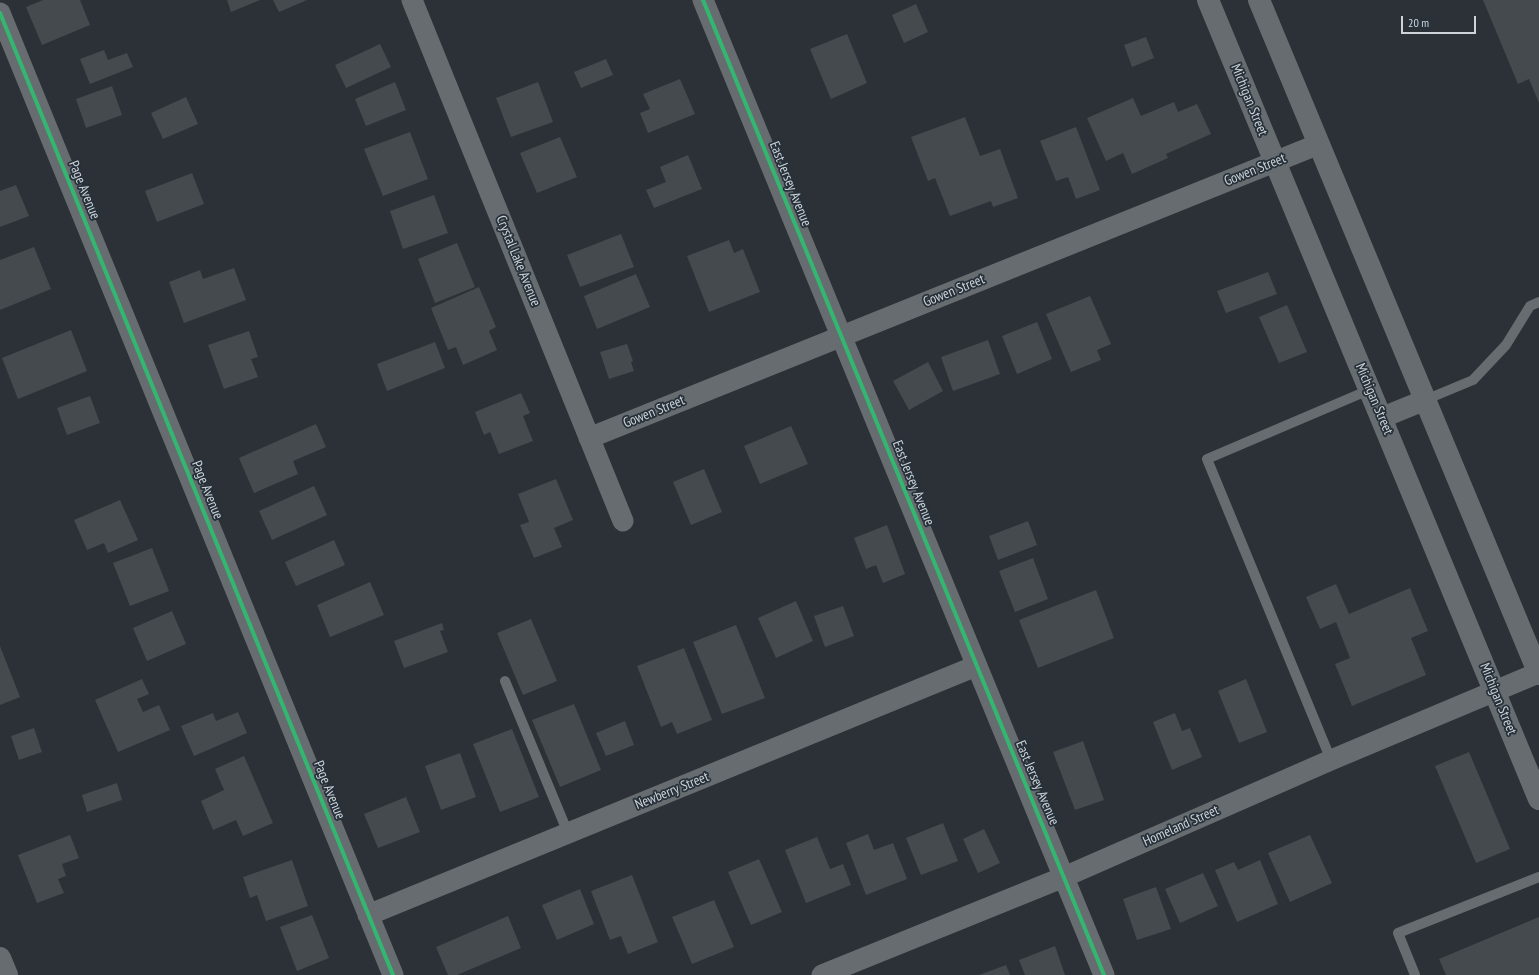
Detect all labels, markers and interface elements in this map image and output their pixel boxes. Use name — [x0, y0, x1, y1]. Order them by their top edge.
scale bar — [1403, 8, 1478, 34]
text: 20 m — [1408, 15, 1429, 30]
street label: Michigan Street — [1227, 62, 1271, 138]
street label: East Jersey Avenue — [765, 139, 815, 229]
street label: Gowen Street — [1222, 150, 1288, 190]
street label: Page Avenue — [65, 158, 103, 222]
street label: Crystal Lake Avenue — [492, 213, 544, 309]
street label: Gowen Street — [921, 271, 987, 311]
street label: Michigan Street — [1351, 361, 1397, 437]
street label: Gowen Street — [621, 392, 687, 432]
street label: East Jersey Avenue — [888, 438, 938, 528]
street label: Page Avenue — [188, 458, 226, 522]
street label: Michigan Street — [1476, 661, 1520, 737]
street label: East Jersey Avenue — [1012, 738, 1062, 828]
street label: Page Avenue — [310, 758, 348, 822]
street label: Newberry Street — [633, 769, 711, 813]
street label: Homeland Street — [1140, 802, 1222, 850]

